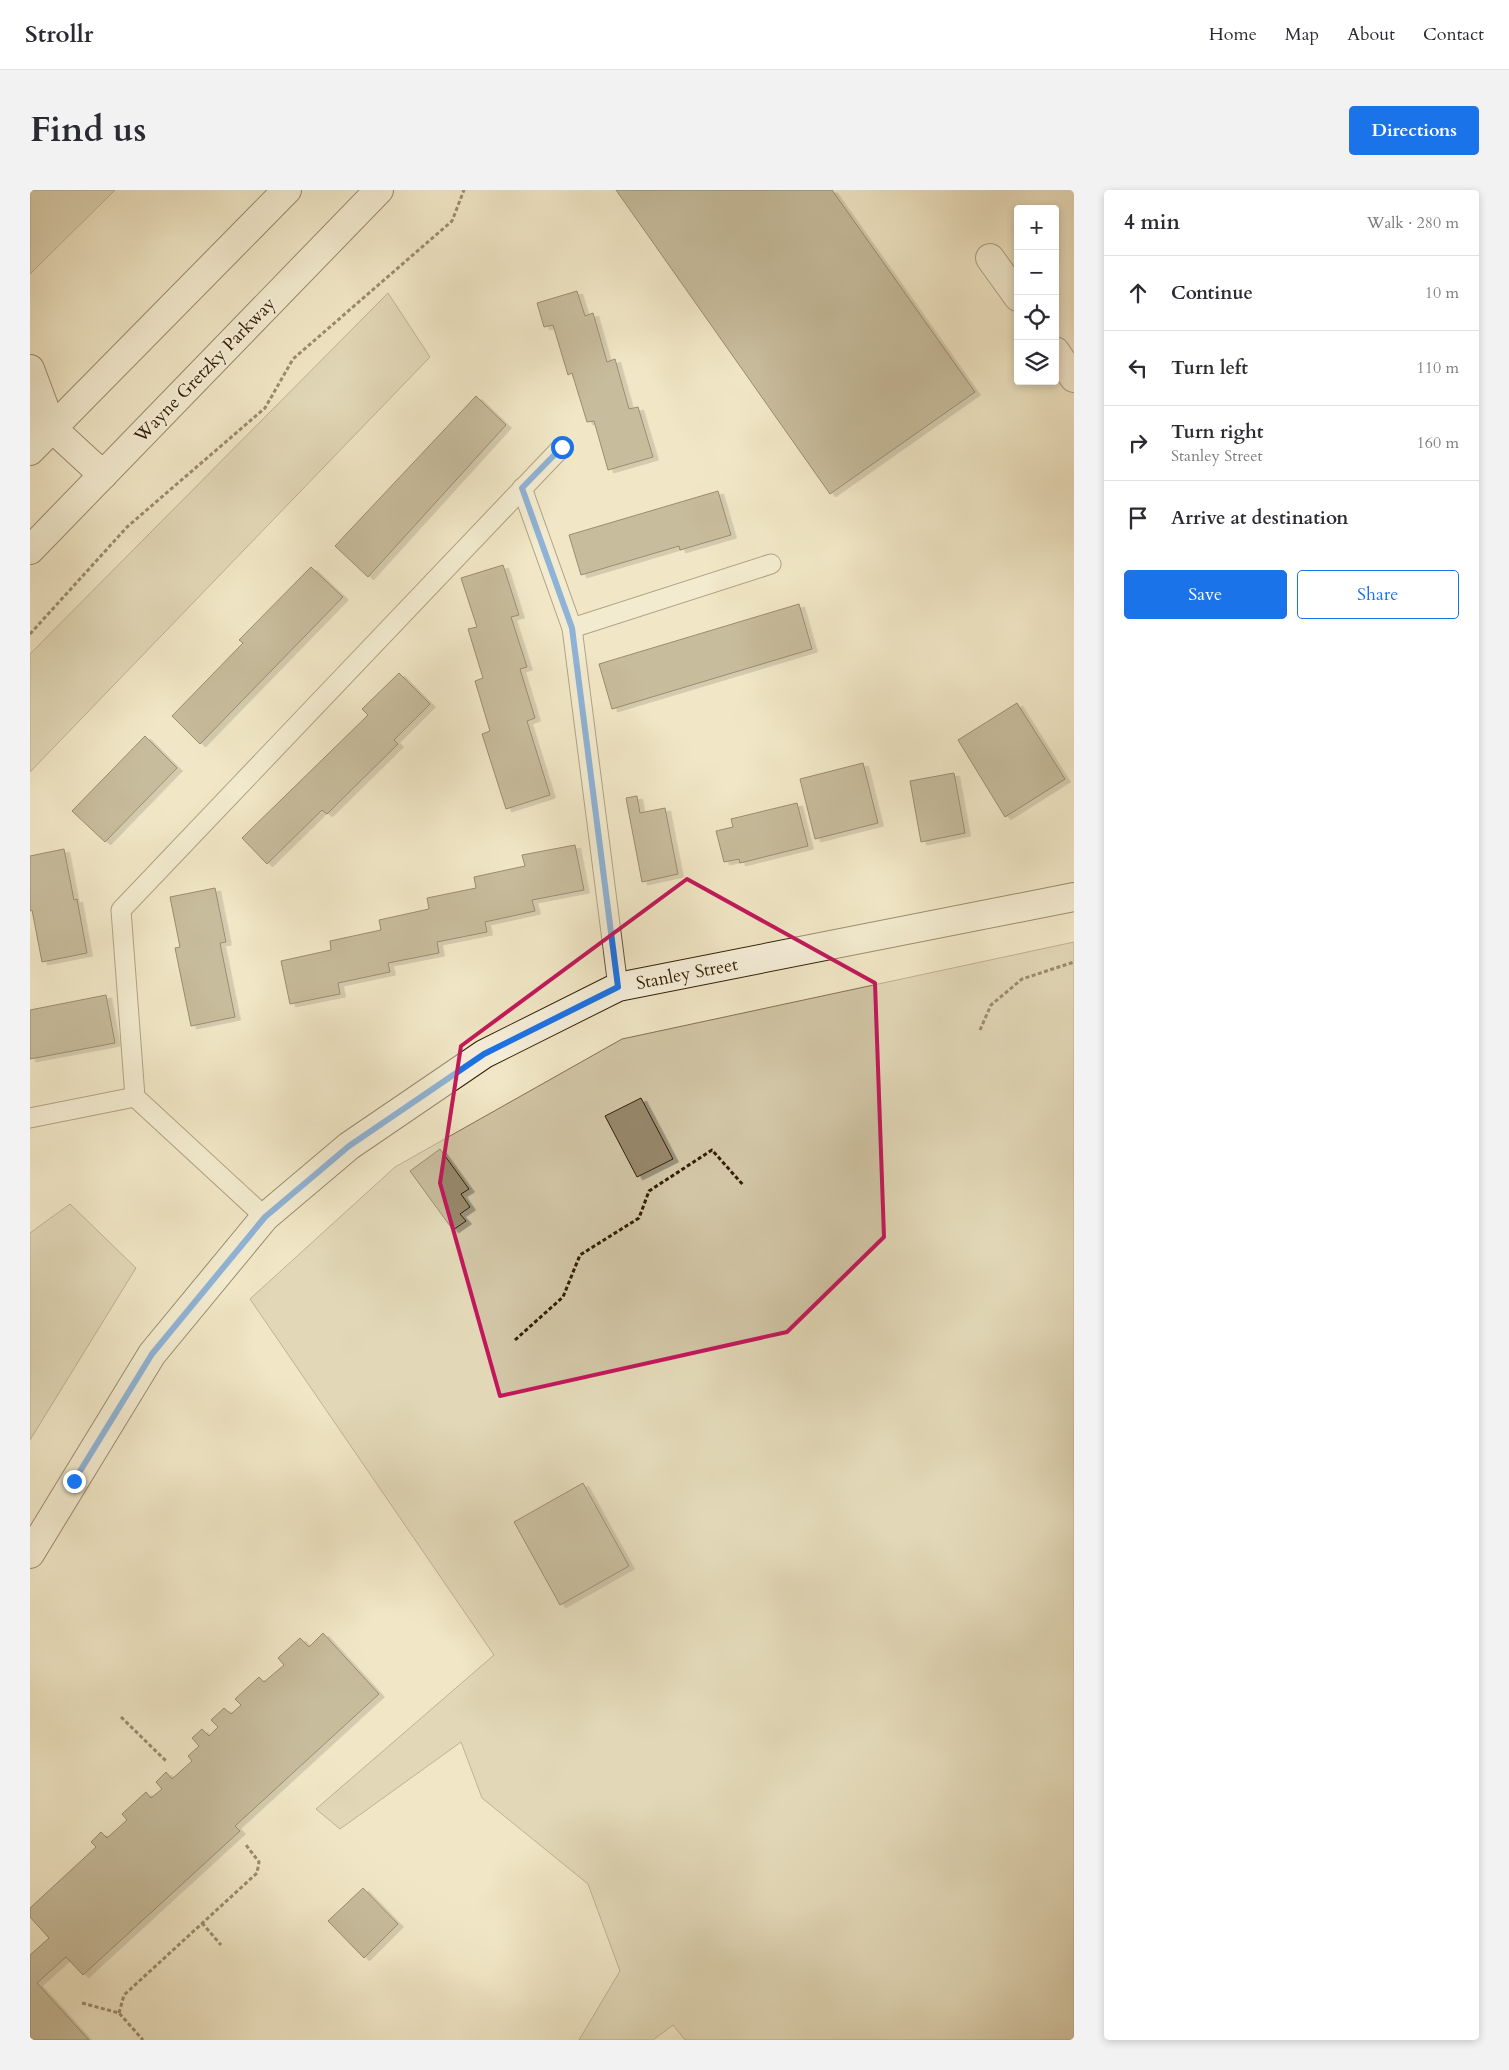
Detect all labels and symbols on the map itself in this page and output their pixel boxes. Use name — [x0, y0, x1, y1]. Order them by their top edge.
street label: Wayne Gretzky Parkway — [128, 291, 282, 449]
route start — [551, 436, 574, 459]
street label: Stanley Street — [634, 952, 740, 996]
route end — [63, 1470, 86, 1493]

